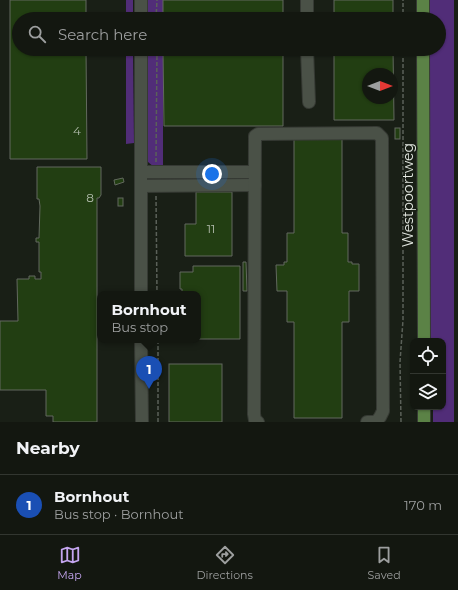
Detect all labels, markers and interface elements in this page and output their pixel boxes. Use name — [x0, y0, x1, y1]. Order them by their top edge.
search box — [12, 12, 446, 56]
icon: search — [26, 23, 48, 45]
text: Search here — [58, 25, 147, 44]
north arrow — [362, 68, 398, 104]
house number: 4 — [73, 123, 81, 138]
street label: Westpoortweg — [399, 143, 417, 247]
your location — [202, 164, 222, 184]
house number: 8 — [86, 190, 94, 205]
house number: 11 — [207, 221, 215, 236]
popup — [97, 291, 201, 343]
text: Bornhout — [111, 300, 187, 319]
text: Bus stop — [111, 319, 168, 335]
map controls — [410, 338, 446, 410]
button: locate — [410, 338, 446, 374]
pin: 1 — [136, 356, 162, 389]
button: layers — [410, 374, 446, 410]
text: Nearby — [16, 438, 80, 458]
text: Bornhout — [54, 487, 129, 506]
text: 1 — [26, 497, 32, 513]
text: 170 m — [404, 497, 442, 513]
text: Bus stop · Bornhout — [54, 506, 184, 522]
tab: Map — [57, 544, 82, 582]
tab: Directions — [197, 544, 253, 582]
tab: Saved — [368, 544, 401, 582]

